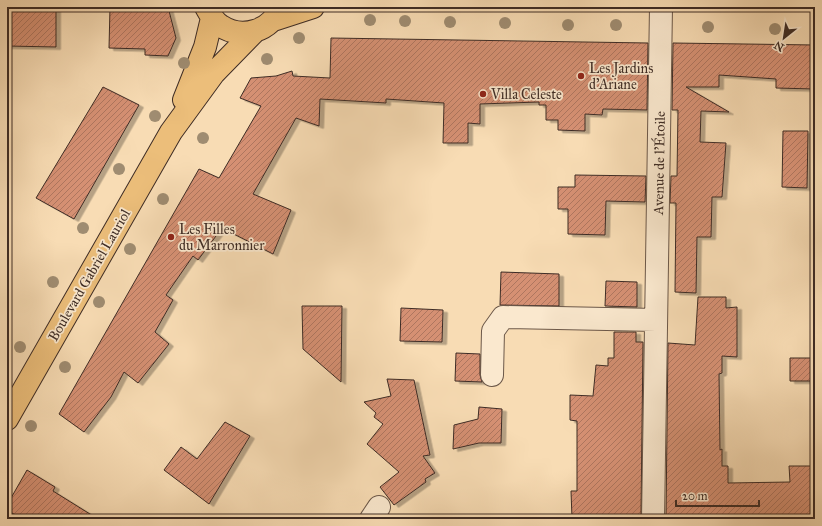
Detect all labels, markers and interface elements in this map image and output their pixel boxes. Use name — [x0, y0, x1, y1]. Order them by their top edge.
north arrow — [764, 18, 804, 58]
text: N — [771, 38, 787, 54]
place label: Les Jardins d'Ariane — [589, 60, 653, 93]
marker: Les Jardins d'Ariane — [576, 71, 586, 81]
place label: Villa Celeste — [490, 86, 562, 103]
marker: Villa Celeste — [478, 89, 488, 99]
street label: Avenue de l'Étoile — [648, 111, 669, 216]
street label: Boulevard Gabriel Lauriol — [45, 206, 134, 344]
place label: Les Filles du Marronnier — [179, 221, 265, 254]
marker: Les Filles du Marronnier — [166, 232, 176, 242]
scale bar — [676, 482, 759, 508]
text: 20 m — [682, 489, 708, 503]

